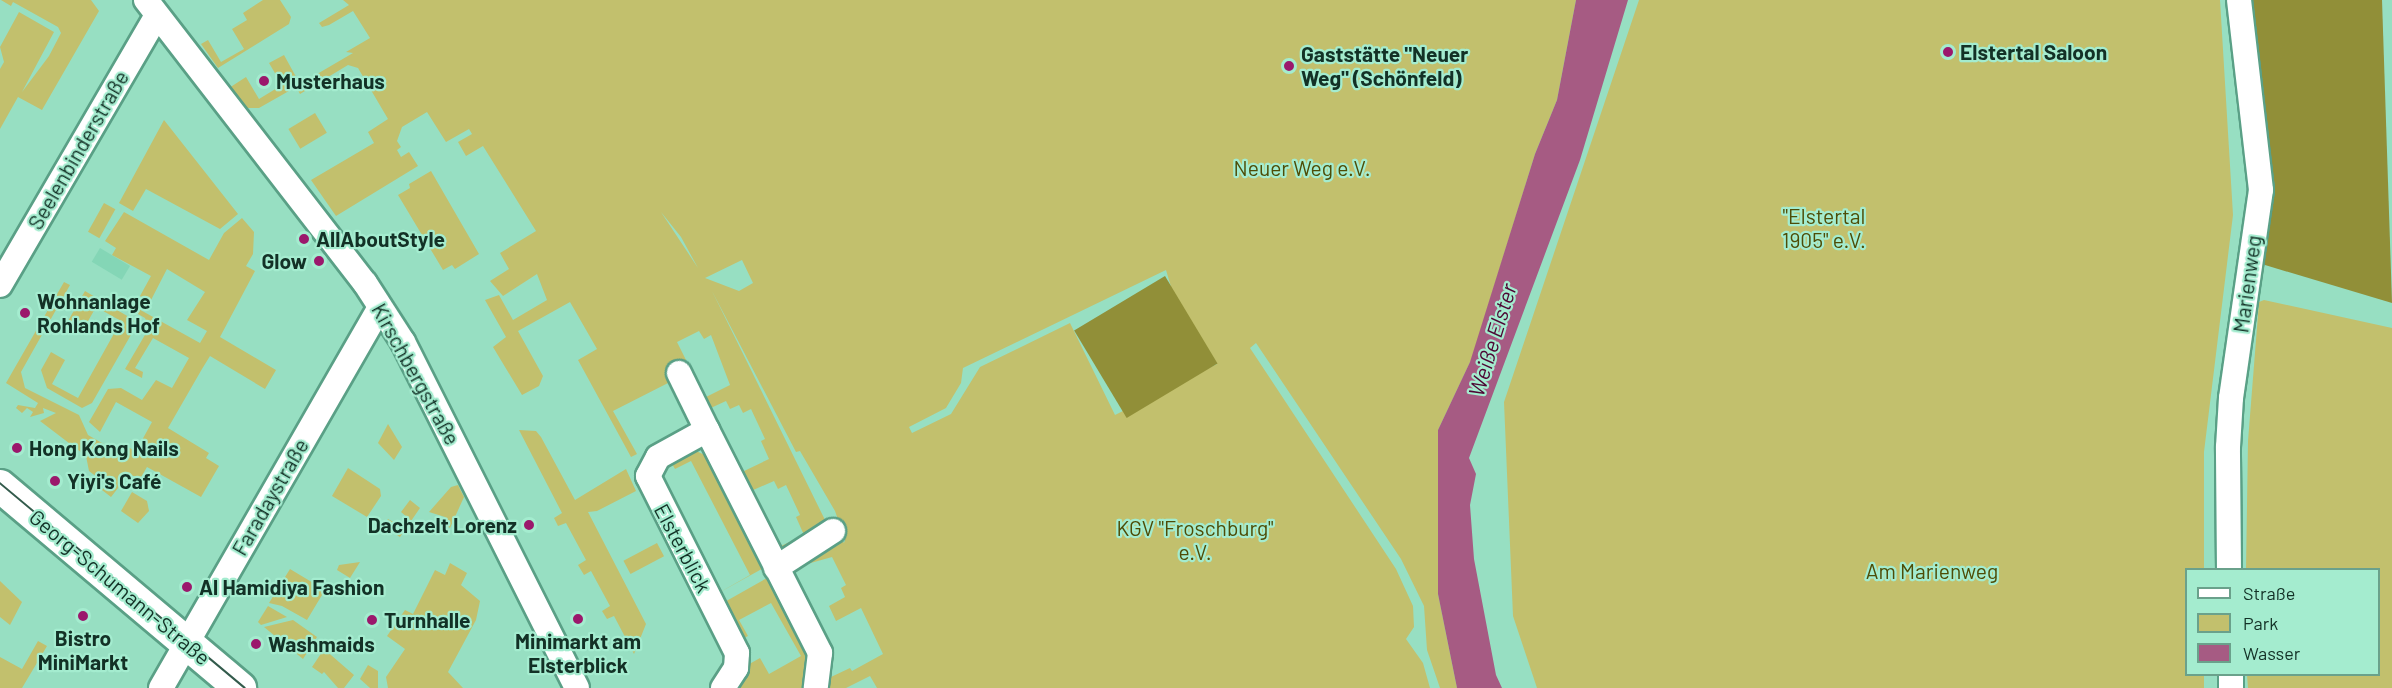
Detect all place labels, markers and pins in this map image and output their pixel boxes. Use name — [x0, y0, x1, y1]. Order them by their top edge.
place label: Elstertal Saloon — [1960, 39, 2107, 65]
place label: Gaststätte "Neuer Weg" (Schönfeld) — [1301, 41, 1468, 91]
marker: Elstertal Saloon — [1941, 45, 1955, 59]
marker: Gaststätte "Neuer Weg" (Schönfeld) — [1282, 59, 1296, 73]
place label: Musterhaus — [276, 68, 385, 94]
marker: Musterhaus — [257, 74, 271, 88]
place label: AllAboutStyle — [316, 226, 445, 252]
marker: AllAboutStyle — [297, 232, 311, 246]
place label: Glow — [261, 248, 307, 274]
marker: Glow — [312, 254, 326, 268]
place label: Wohnanlage Rohlands Hof — [37, 288, 160, 338]
marker: Wohnanlage Rohlands Hof — [18, 306, 32, 320]
place label: Hong Kong Nails — [29, 435, 179, 461]
marker: Hong Kong Nails — [10, 441, 24, 455]
place label: Yiyi's Café — [67, 468, 161, 494]
marker: Yiyi's Café — [48, 474, 62, 488]
place label: Dachzelt Lorenz — [368, 512, 517, 538]
marker: Dachzelt Lorenz — [522, 518, 536, 532]
place label: Al Hamidiya Fashion — [199, 574, 385, 600]
marker: Al Hamidiya Fashion — [180, 580, 194, 594]
place label: Turnhalle — [384, 607, 471, 633]
marker: Bistro MiniMarkt — [76, 609, 90, 623]
marker: Minimarkt am Elsterblick — [571, 612, 585, 626]
marker: Turnhalle — [365, 613, 379, 627]
place label: Bistro MiniMarkt — [38, 625, 128, 675]
place label: Minimarkt am Elsterblick — [515, 628, 641, 678]
place label: Washmaids — [268, 631, 375, 657]
marker: Washmaids — [249, 637, 263, 651]

